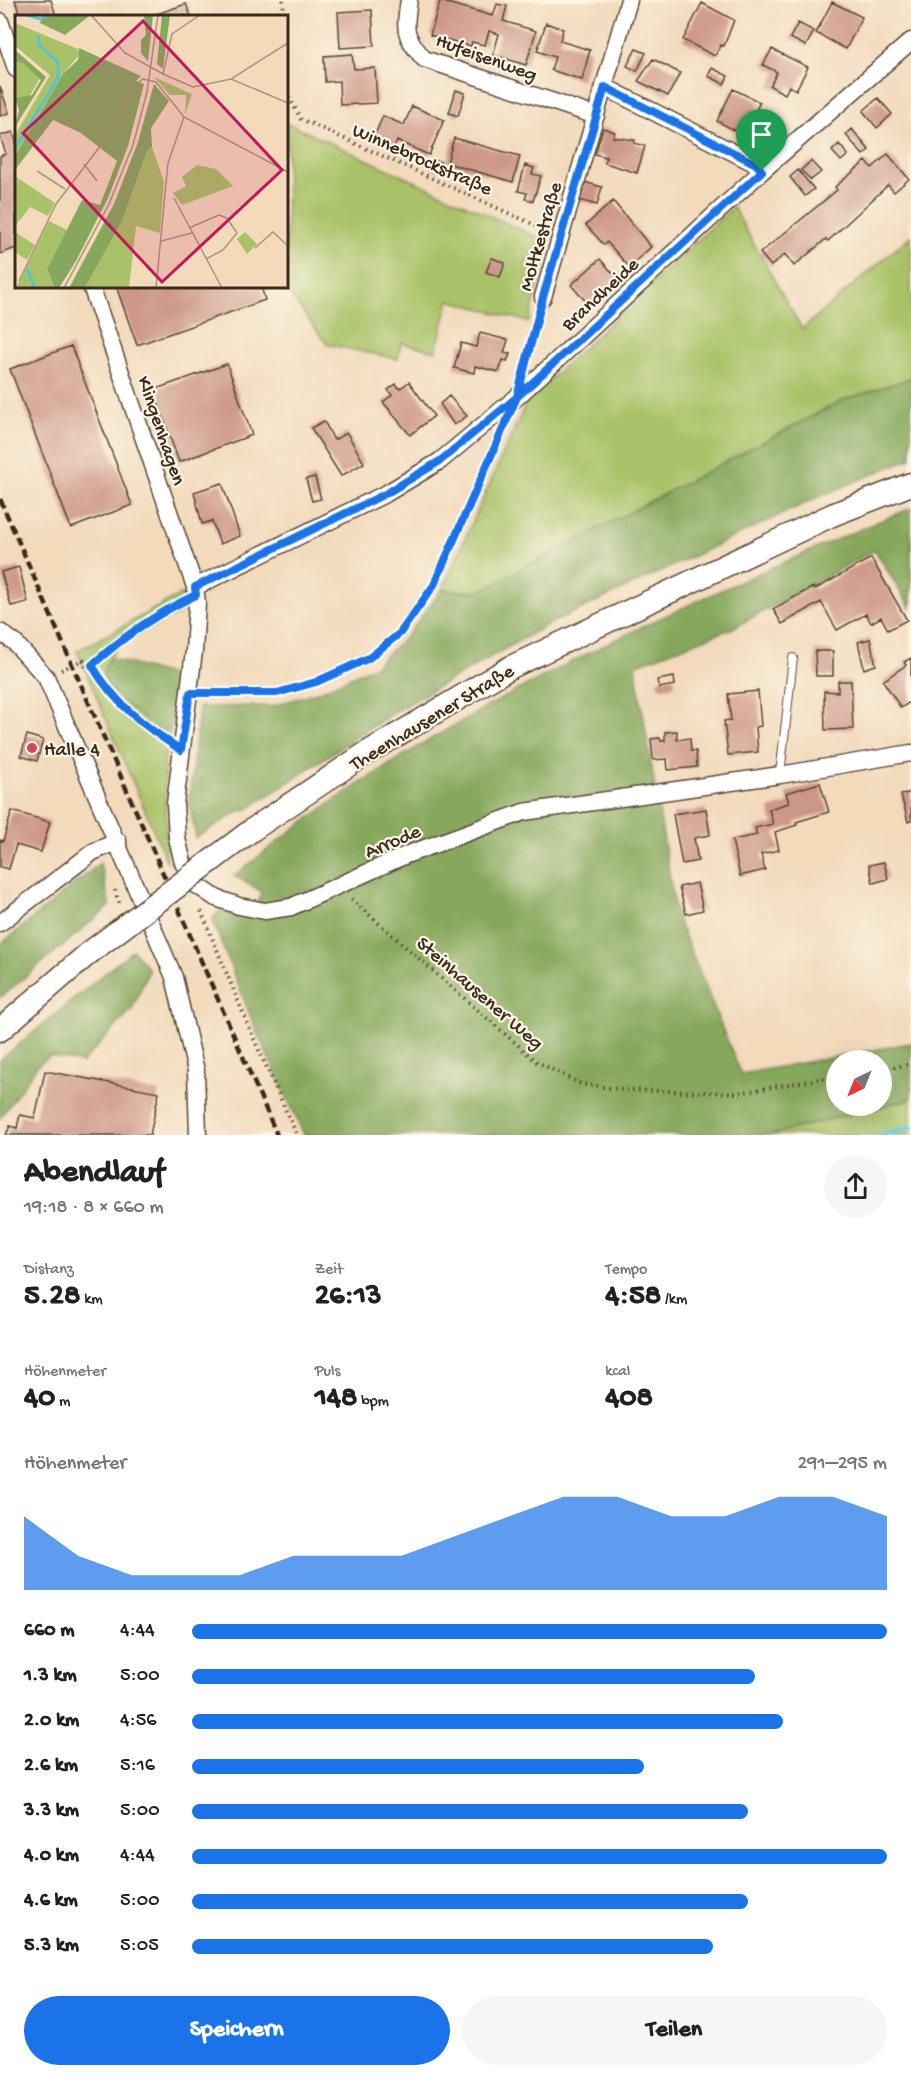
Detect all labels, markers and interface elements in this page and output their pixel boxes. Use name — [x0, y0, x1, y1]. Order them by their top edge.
inset map — [15, 15, 288, 288]
street label: Hufeisenweg — [432, 30, 540, 88]
pin — [736, 109, 787, 171]
icon: arrive — [745, 118, 778, 151]
street label: Winnebrockstraße — [348, 120, 496, 203]
street label: Moltkestraße — [516, 179, 569, 294]
street label: Brandheide — [557, 254, 645, 338]
street label: Klingenhagen — [130, 374, 189, 489]
street label: Theenhausener Straße — [346, 661, 520, 778]
place label: Halle 4 — [44, 740, 100, 763]
marker: Halle 4 — [25, 741, 39, 755]
street label: Arrode — [362, 821, 425, 865]
street label: Steinhausener Weg — [410, 933, 547, 1056]
north arrow — [826, 1050, 892, 1116]
map controls — [826, 1050, 892, 1116]
text: Abendlauf — [24, 1155, 164, 1193]
button: share — [824, 1155, 887, 1218]
text: 19:18 · 8 × 660 m — [24, 1197, 164, 1220]
text: Distanz — [24, 1261, 74, 1280]
text: Zeit — [315, 1261, 343, 1280]
text: Tempo — [605, 1261, 647, 1280]
text: 5.28 — [24, 1280, 80, 1315]
text: 26:13 — [315, 1280, 382, 1315]
text: 4:58 — [605, 1280, 661, 1315]
text: km — [80, 1291, 103, 1310]
text: /km — [661, 1291, 687, 1310]
text: Höhenmeter — [24, 1363, 106, 1382]
text: Puls — [315, 1363, 340, 1382]
text: kcal — [605, 1363, 630, 1382]
text: 40 — [24, 1382, 55, 1417]
text: 148 — [315, 1382, 357, 1417]
text: 408 — [605, 1382, 653, 1417]
text: m — [55, 1393, 70, 1412]
text: bpm — [357, 1393, 389, 1412]
text: Höhenmeter — [24, 1453, 126, 1476]
text: 291–295 m — [798, 1453, 887, 1476]
text: 660 m — [24, 1620, 75, 1643]
text: 4:44 — [120, 1620, 155, 1643]
text: 1.3 km — [24, 1665, 77, 1688]
text: 5:00 — [120, 1665, 160, 1688]
text: 2.0 km — [24, 1710, 79, 1733]
text: 4:56 — [120, 1710, 156, 1733]
text: 2.6 km — [24, 1755, 78, 1778]
text: 5:16 — [120, 1755, 155, 1778]
text: 3.3 km — [24, 1800, 79, 1823]
text: 5:00 — [120, 1800, 160, 1823]
text: 4.0 km — [24, 1845, 79, 1868]
text: 4:44 — [120, 1845, 155, 1868]
text: 4.6 km — [24, 1890, 78, 1913]
text: 5:00 — [120, 1890, 160, 1913]
text: 5.3 km — [24, 1935, 79, 1958]
text: 5:05 — [120, 1935, 159, 1958]
button: Speichern — [24, 1996, 450, 2065]
button: Teilen — [462, 1996, 887, 2065]

